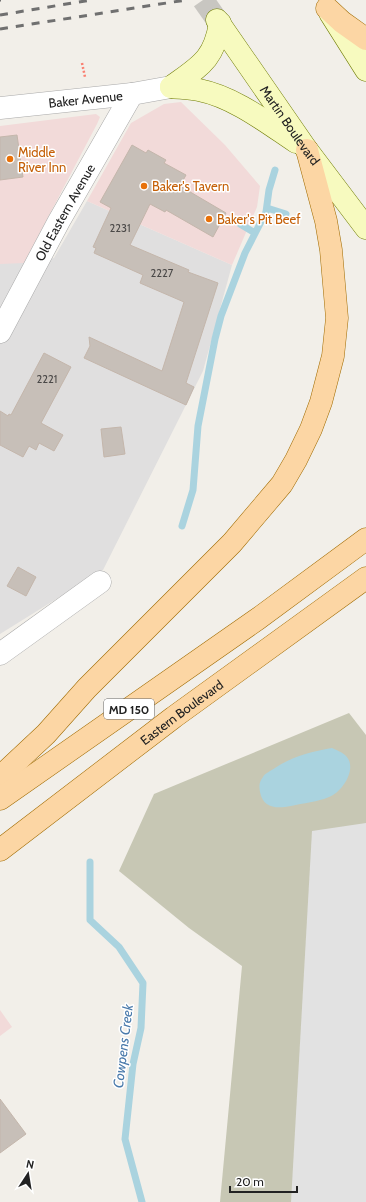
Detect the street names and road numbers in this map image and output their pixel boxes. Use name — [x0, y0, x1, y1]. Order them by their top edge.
street label: Martin Boulevard — [257, 82, 323, 168]
street label: Baker Avenue — [48, 87, 124, 111]
street label: Old Eastern Avenue — [31, 161, 98, 264]
street label: Eastern Boulevard — [137, 676, 226, 748]
road number: MD 150 — [104, 699, 154, 719]

